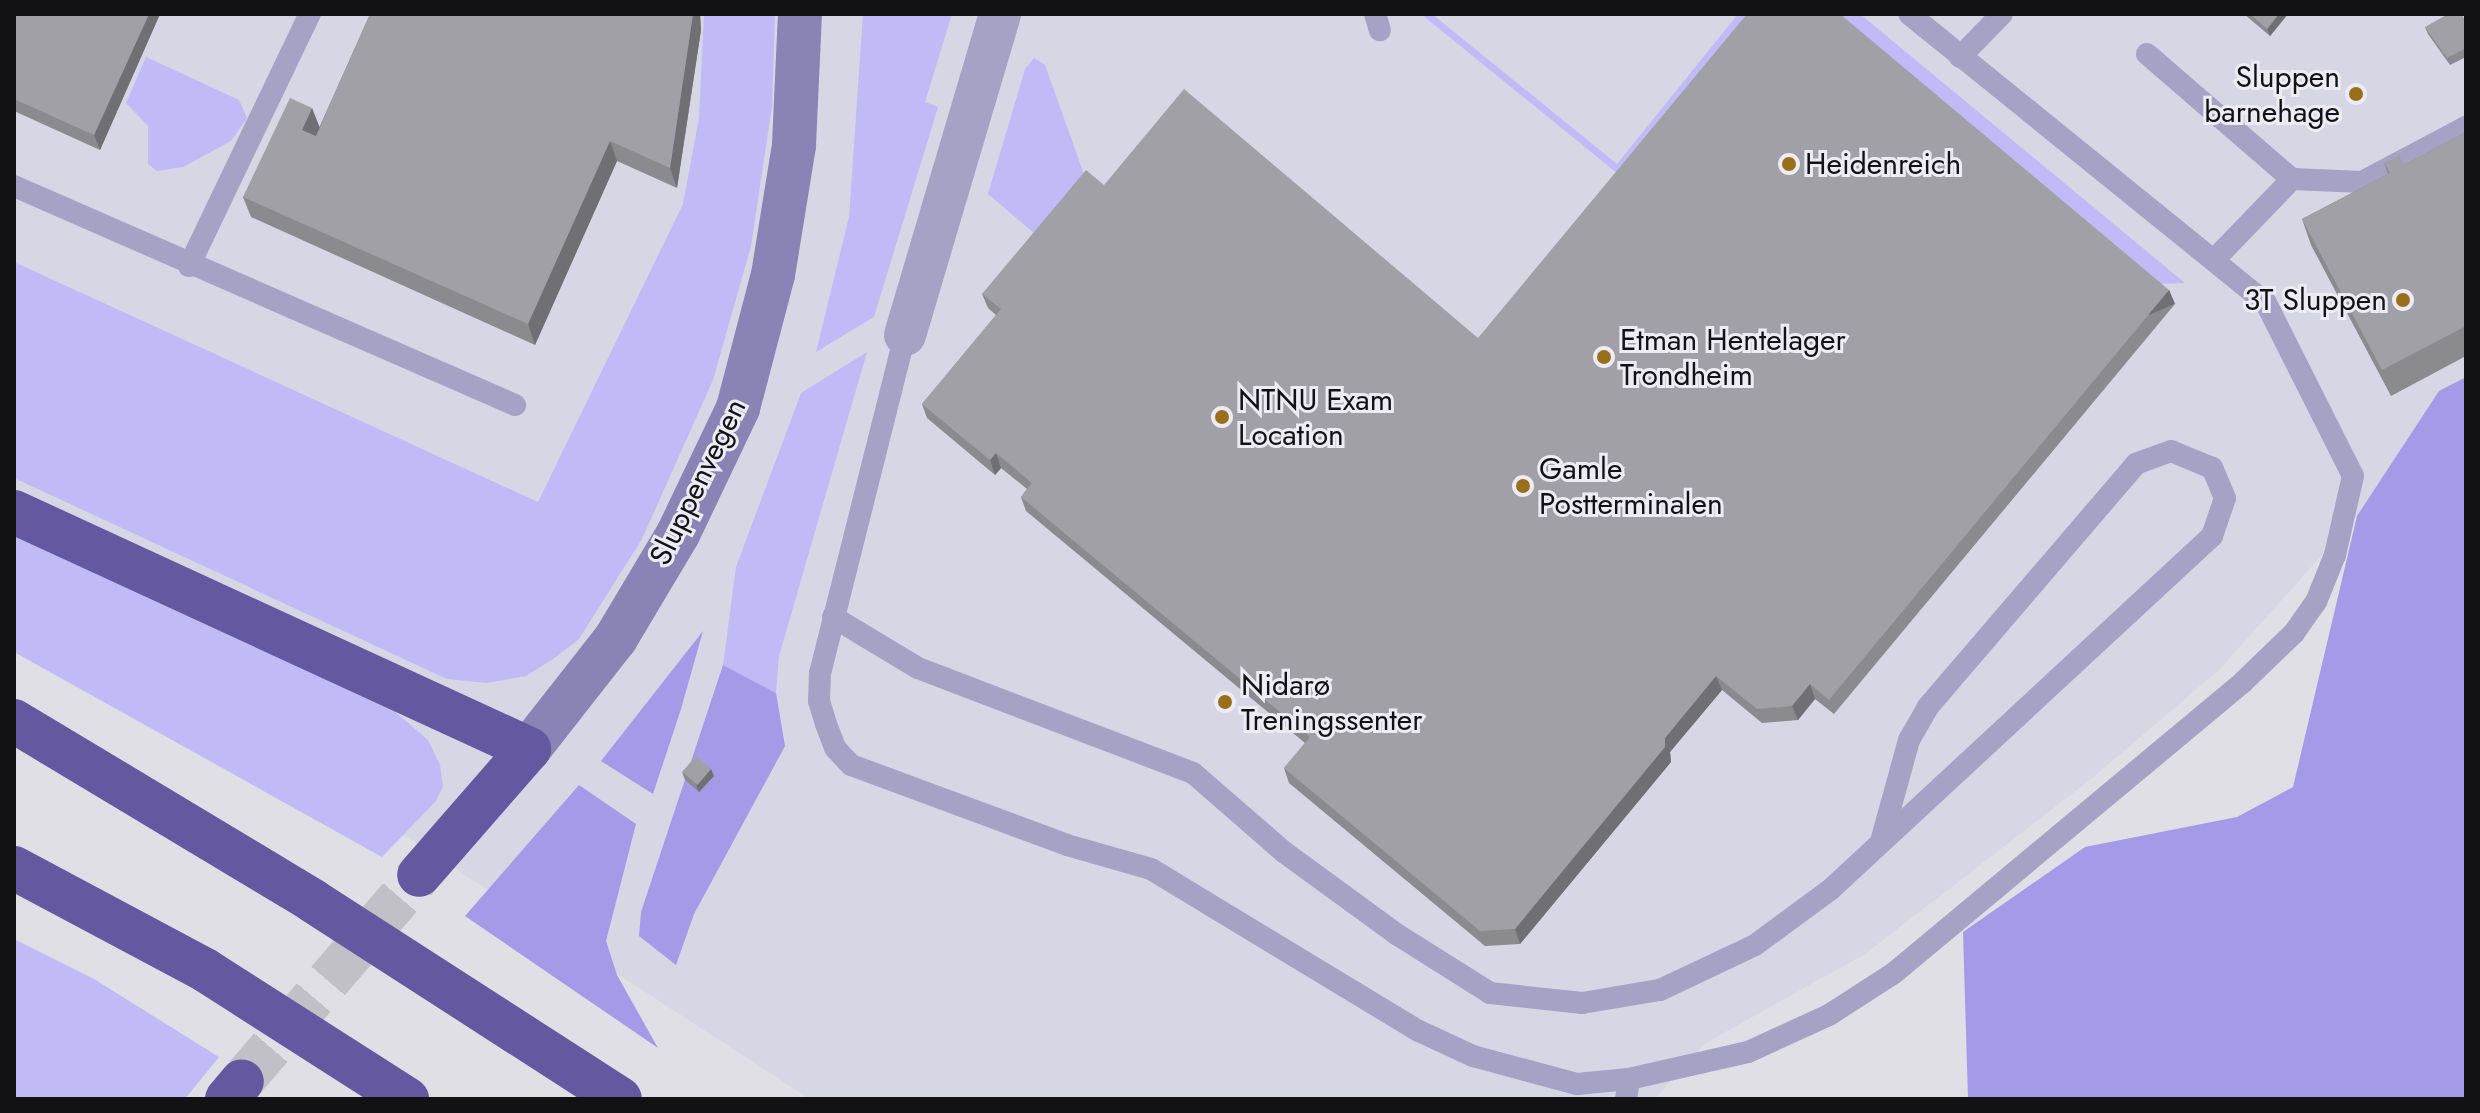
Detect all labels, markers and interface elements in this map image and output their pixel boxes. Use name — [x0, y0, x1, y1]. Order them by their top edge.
place label: Sluppen barnehage — [2204, 59, 2340, 130]
marker: Sluppen barnehage — [2347, 85, 2365, 103]
place label: Heidenreich — [1805, 146, 1961, 182]
marker: Heidenreich — [1780, 155, 1798, 173]
place label: 3T Sluppen — [2244, 282, 2387, 318]
marker: 3T Sluppen — [2394, 291, 2412, 309]
place label: Etman Hentelager Trondheim — [1620, 322, 1846, 392]
marker: Etman Hentelager Trondheim — [1595, 348, 1613, 366]
place label: NTNU Exam Location — [1238, 382, 1393, 452]
street label: Sluppenvegen — [642, 393, 754, 571]
marker: NTNU Exam Location — [1213, 408, 1231, 426]
place label: Gamle Postterminalen — [1539, 451, 1723, 522]
marker: Gamle Postterminalen — [1514, 477, 1532, 495]
place label: Nidarø Treningssenter — [1241, 667, 1423, 738]
marker: Nidarø Treningssenter — [1216, 693, 1234, 711]

